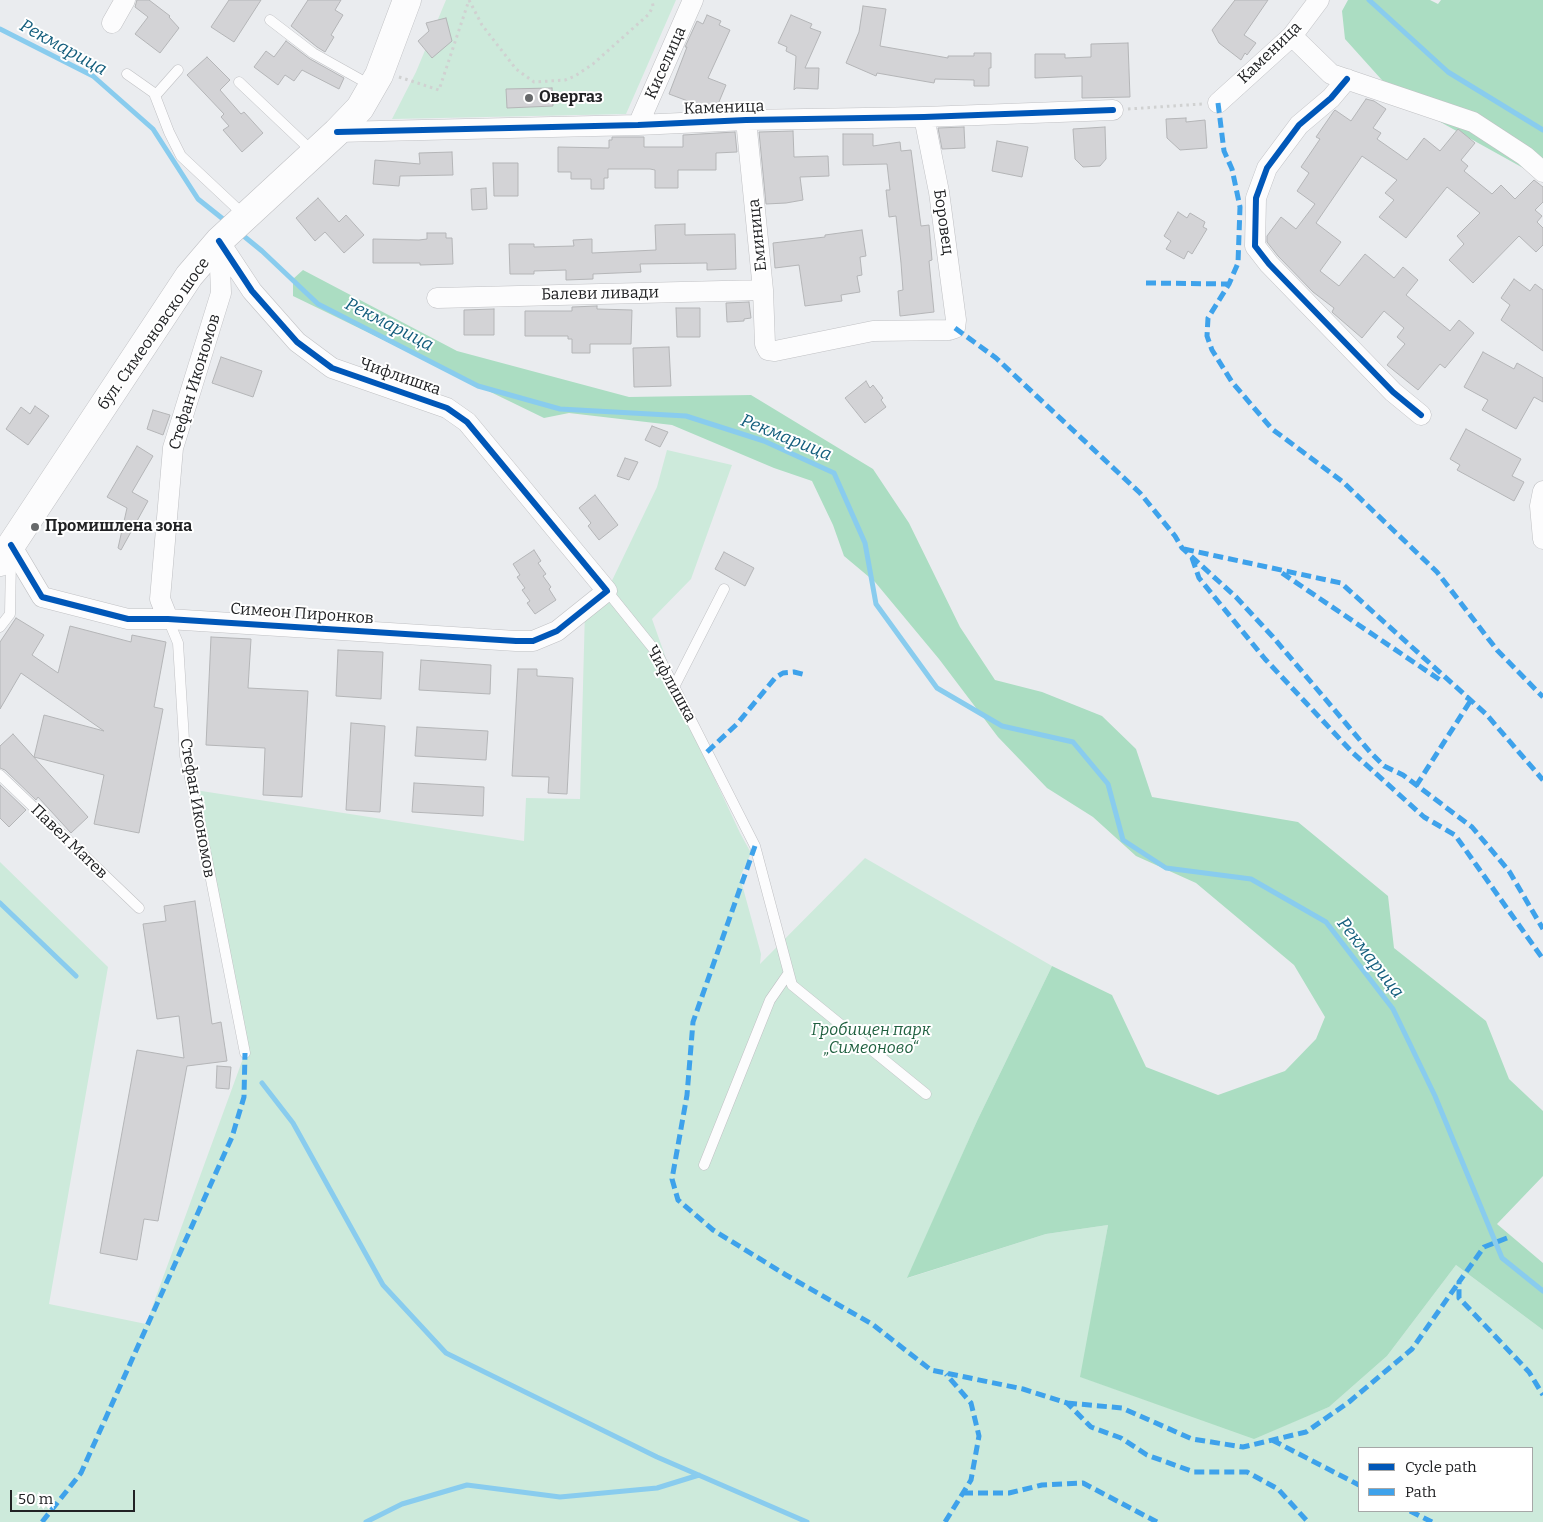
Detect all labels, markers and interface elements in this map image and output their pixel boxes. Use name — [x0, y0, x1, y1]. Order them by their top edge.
water label: Рекмарица — [16, 15, 110, 81]
street label: Каменица — [1234, 18, 1306, 88]
street label: Киселица — [641, 24, 691, 102]
place label: Овергаз — [539, 88, 603, 108]
marker: Овергаз — [523, 92, 535, 104]
street label: Каменица — [683, 97, 765, 119]
street label: Боровец — [929, 188, 957, 256]
street label: Еминица — [745, 198, 771, 272]
street label: бул. Симеоновско шосе — [94, 254, 214, 414]
street label: Балеви ливади — [541, 283, 659, 305]
water label: Рекмарица — [341, 294, 437, 356]
street label: Стефан Икономов — [165, 312, 225, 452]
street label: Чифлишка — [357, 354, 443, 400]
water label: Рекмарица — [737, 410, 835, 466]
place label: Промишлена зона — [45, 517, 192, 537]
marker: Промишлена зона — [29, 521, 41, 533]
street label: Симеон Пиронков — [230, 599, 374, 629]
street label: Чифлишка — [642, 642, 700, 726]
street label: Стефан Икономов — [175, 737, 219, 879]
street label: Павел Матев — [27, 801, 111, 883]
water label: Рекмарица — [1332, 913, 1408, 1003]
park label: Гробищен парк „Симеоново“ — [811, 1021, 931, 1059]
legend — [1358, 1447, 1533, 1512]
text: Cycle path — [1405, 1458, 1477, 1476]
scale bar — [12, 1480, 138, 1512]
text: Path — [1405, 1483, 1436, 1501]
text: 50 m — [18, 1490, 53, 1508]

